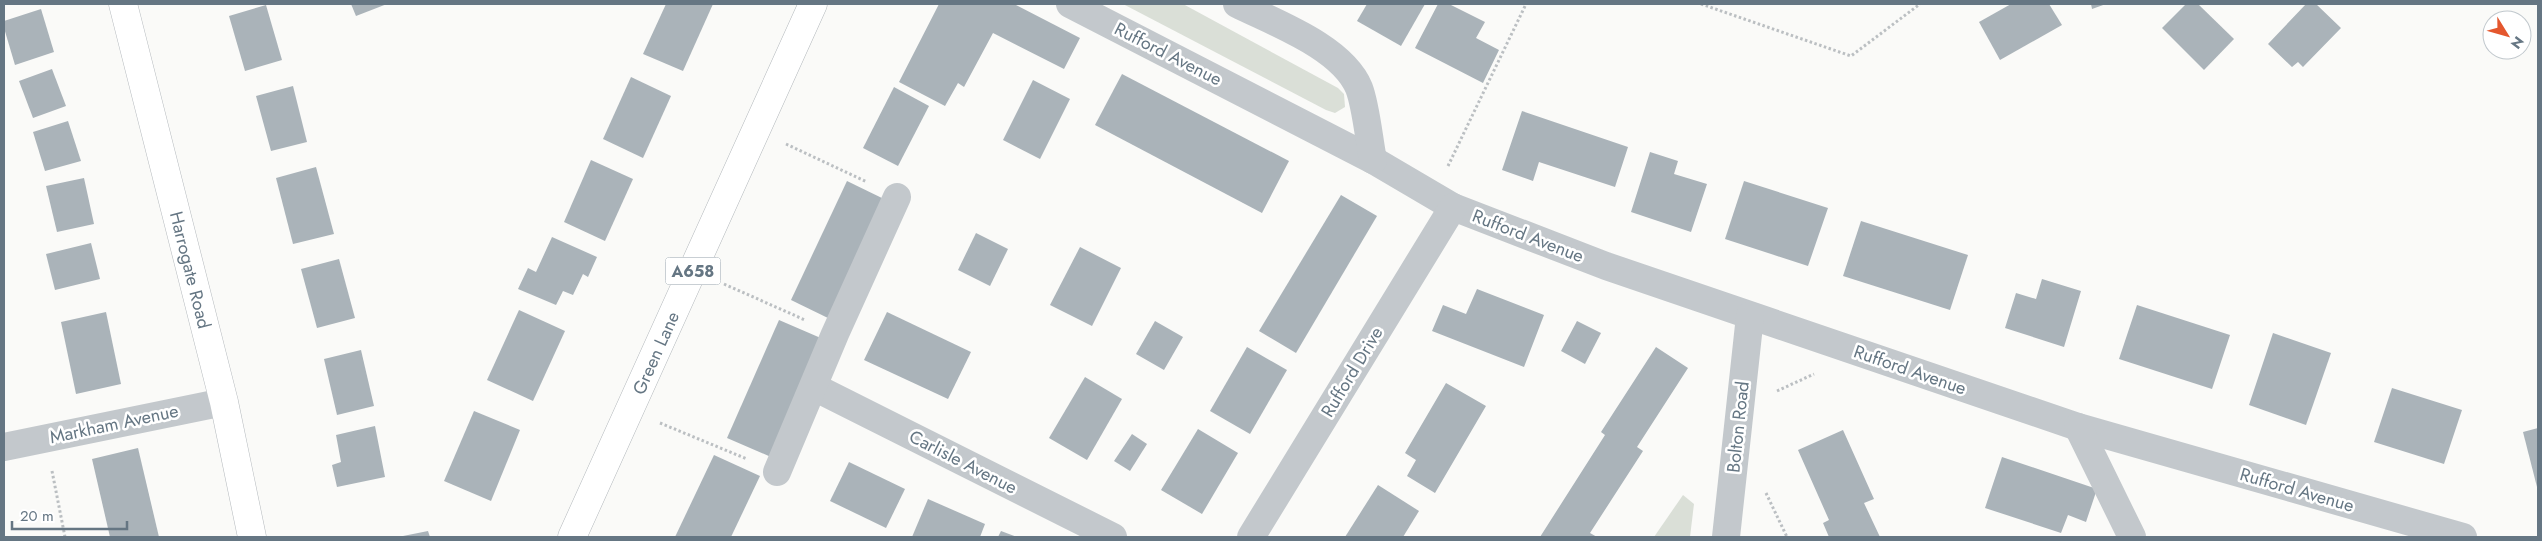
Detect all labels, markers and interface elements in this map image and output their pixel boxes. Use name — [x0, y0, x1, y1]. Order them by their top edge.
north arrow — [2482, 10, 2532, 60]
street label: Rufford Avenue — [1110, 16, 1226, 92]
text: N — [2506, 32, 2529, 53]
street label: Rufford Avenue — [1468, 203, 1588, 269]
street label: Harrogate Road — [163, 209, 217, 331]
road number: A658 — [666, 258, 720, 284]
street label: Green Lane — [626, 307, 686, 399]
street label: Rufford Drive — [1315, 322, 1389, 422]
street label: Rufford Avenue — [1850, 339, 1970, 401]
street label: Bolton Road — [1720, 380, 1756, 474]
street label: Markham Avenue — [47, 398, 181, 450]
street label: Carlisle Avenue — [904, 424, 1022, 500]
street label: Rufford Avenue — [2237, 461, 2357, 519]
scale bar — [12, 498, 128, 530]
text: 20 m — [20, 505, 54, 527]

